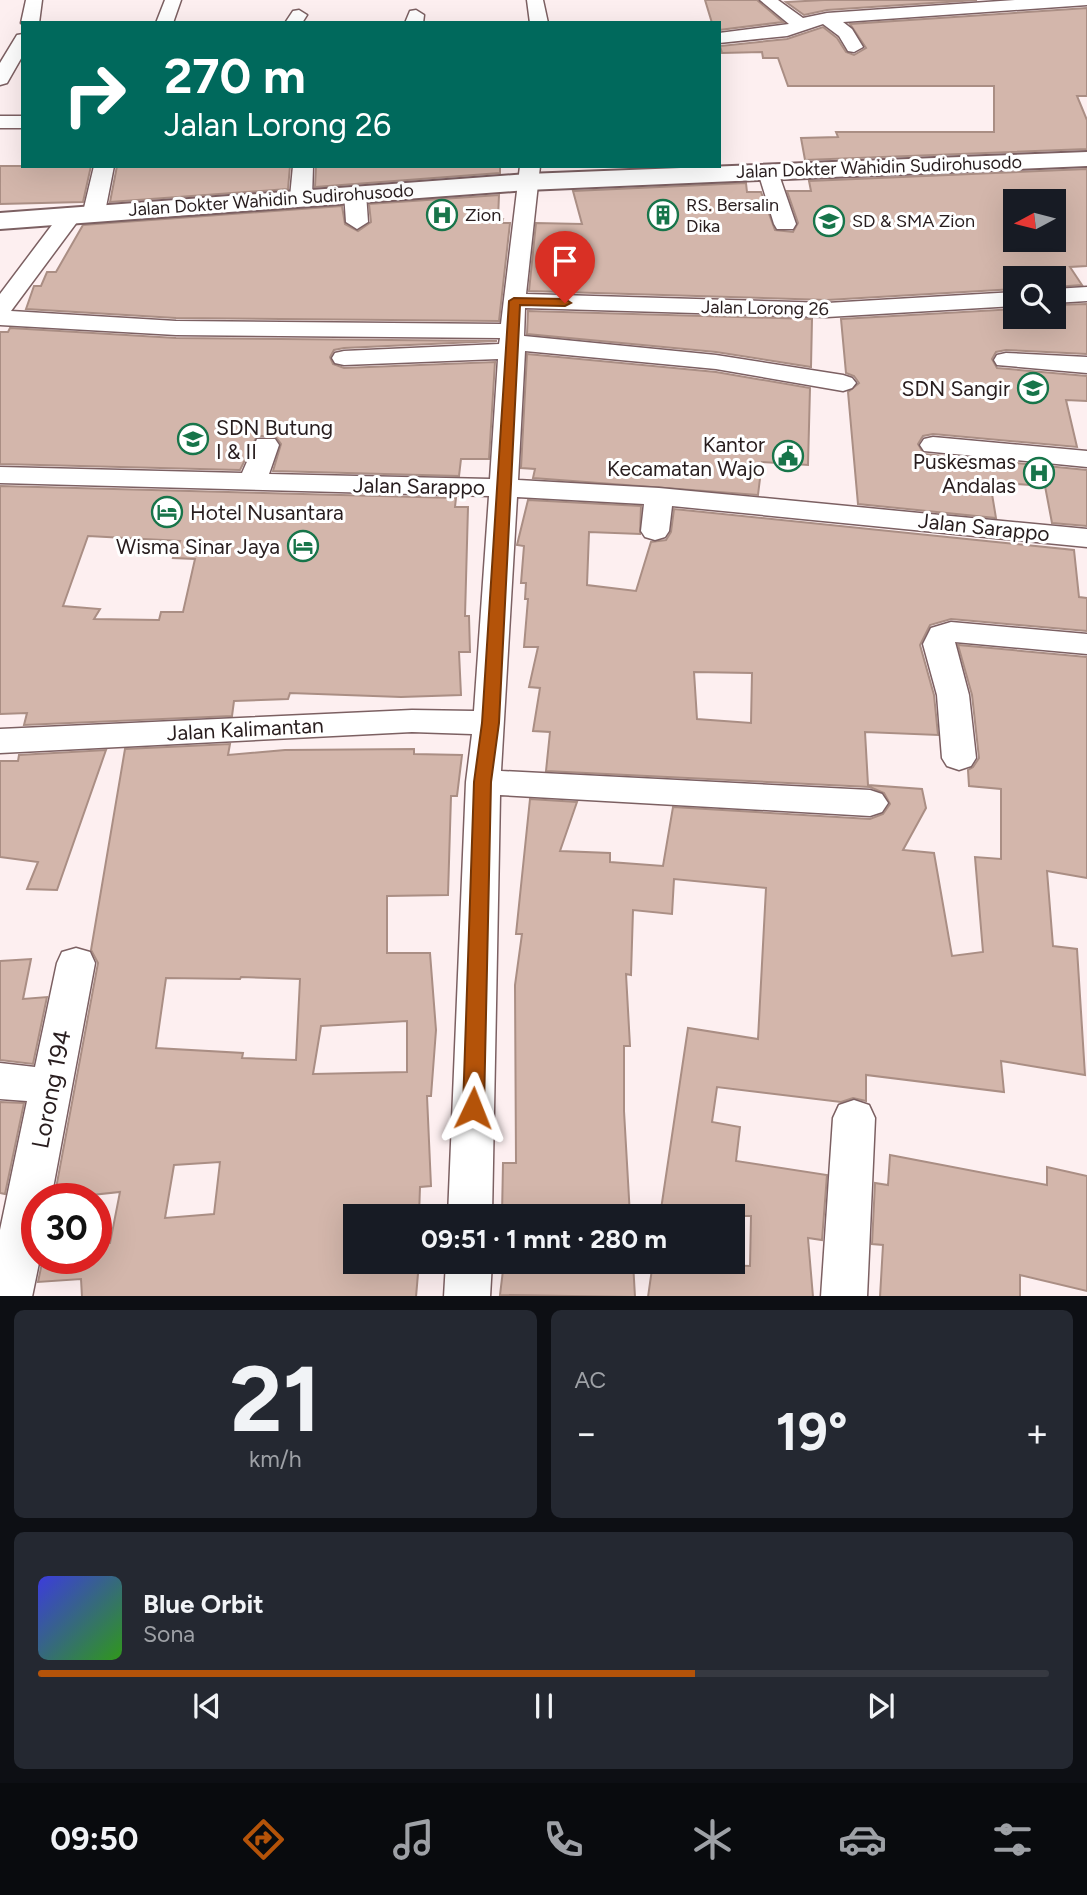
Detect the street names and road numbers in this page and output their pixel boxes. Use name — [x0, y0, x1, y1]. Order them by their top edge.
street label: Jalan Dokter Wahidin Sudirohusodo — [736, 151, 1022, 183]
street label: Jalan Dokter Wahidin Sudirohusodo — [127, 179, 415, 221]
street label: Jalan Lorong 26 — [701, 296, 829, 320]
street label: Jalan Sarappo — [353, 472, 485, 500]
street label: Jalan Sarappo — [917, 508, 1051, 546]
street label: Jalan Kalimantan — [166, 712, 324, 746]
street label: Lorong 194 — [25, 1027, 77, 1151]

